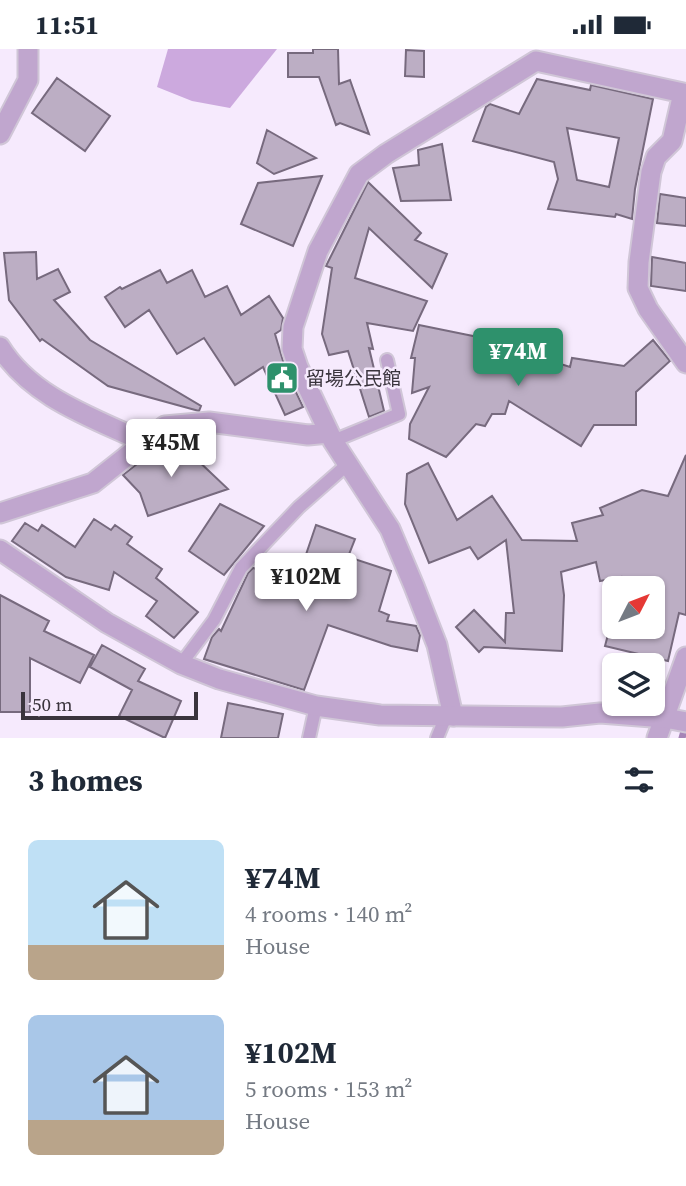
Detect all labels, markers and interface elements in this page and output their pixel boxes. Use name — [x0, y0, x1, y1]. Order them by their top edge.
text: 11:51 — [35, 7, 99, 43]
pin: ¥74M — [477, 329, 559, 388]
text: ¥74M — [489, 335, 547, 367]
public building icon: 留場公民館 — [263, 359, 301, 397]
place label: 留場公民館 — [306, 365, 401, 391]
pin: ¥45M — [130, 419, 212, 479]
text: ¥45M — [142, 426, 200, 458]
pin: ¥102M — [257, 553, 355, 613]
text: ¥102M — [271, 560, 341, 592]
north arrow — [602, 576, 665, 639]
map controls — [602, 576, 665, 716]
button: layers — [602, 653, 665, 716]
scale bar — [21, 689, 198, 721]
text: 50 m — [32, 691, 73, 717]
text: 3 homes — [28, 760, 143, 801]
icon: filters — [620, 761, 658, 799]
text: ¥74M — [245, 857, 321, 898]
icon: home — [84, 868, 168, 952]
text: 4 rooms · 140 m² — [245, 898, 412, 930]
text: House — [245, 930, 310, 962]
text: ¥102M — [245, 1032, 337, 1073]
icon: home — [84, 1043, 168, 1127]
text: 5 rooms · 153 m² — [245, 1073, 412, 1105]
text: House — [245, 1105, 310, 1137]

